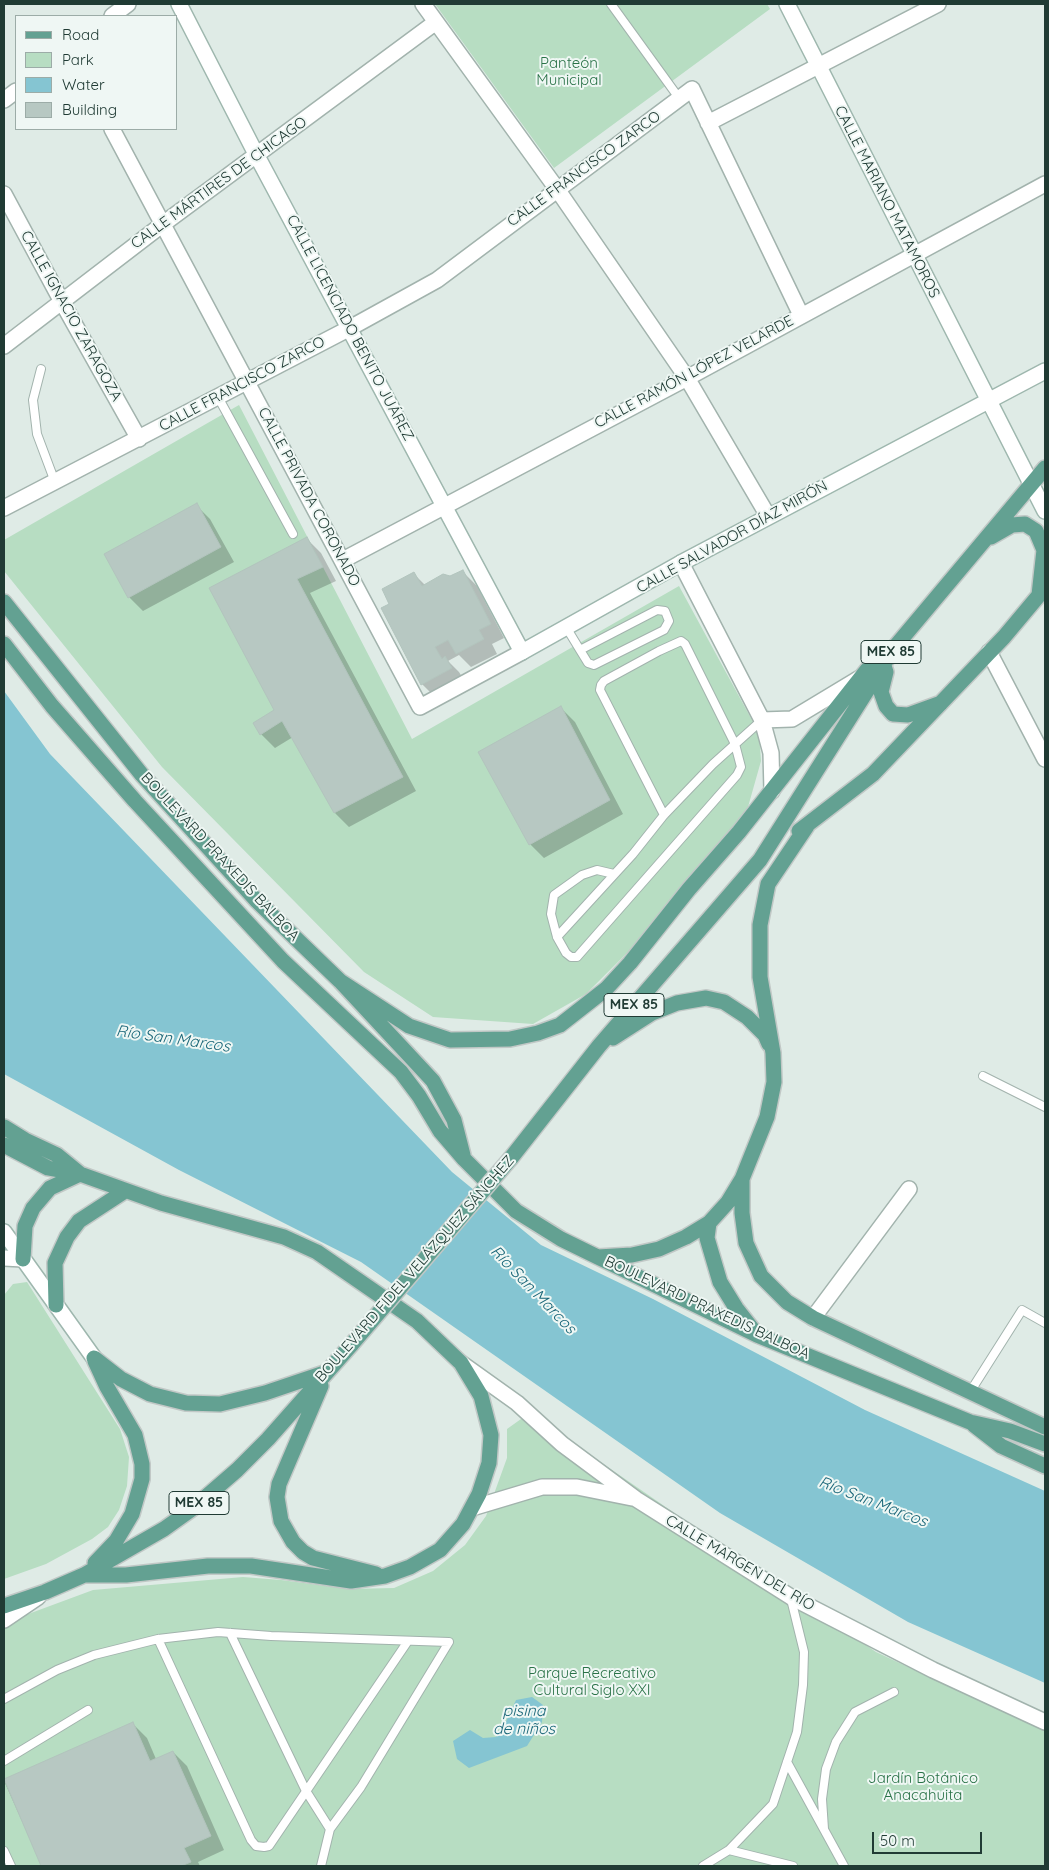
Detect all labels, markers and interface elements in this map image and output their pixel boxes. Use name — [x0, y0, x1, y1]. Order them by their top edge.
legend — [15, 15, 178, 130]
text: Road — [62, 25, 99, 44]
text: Park — [62, 50, 94, 69]
park label: Panteón Municipal — [536, 54, 602, 89]
text: Water — [62, 75, 105, 94]
text: Building — [62, 100, 117, 119]
street label: CALLE MARIANO MATAMOROS — [831, 103, 943, 301]
street label: CALLE FRANCISCO ZARCO — [504, 107, 664, 231]
street label: CALLE MÁRTIRES DE CHICAGO — [128, 113, 310, 253]
street label: CALLE LICENCIADO BENITO JUÁREZ — [283, 212, 417, 444]
street label: CALLE IGNACIO ZARAGOZA — [17, 228, 125, 404]
street label: CALLE RAMÓN LÓPEZ VELARDE — [591, 312, 797, 432]
street label: CALLE FRANCISCO ZARCO — [156, 333, 328, 435]
street label: CALLE PRIVADA CORONADO — [254, 404, 364, 590]
street label: CALLE SALVADOR DÍAZ MIRÓN — [633, 477, 831, 597]
road number: MEX 85 — [861, 640, 921, 664]
street label: BOULEVARD PRAXEDIS BALBOA — [137, 769, 303, 945]
road number: MEX 85 — [604, 994, 664, 1016]
water label: Río San Marcos — [115, 1022, 231, 1056]
street label: BOULEVARD FIDEL VELÁZQUEZ SÁNCHEZ — [312, 1152, 518, 1386]
water label: Río San Marcos — [486, 1242, 580, 1338]
street label: BOULEVARD PRAXEDIS BALBOA — [602, 1252, 812, 1364]
water label: Río San Marcos — [816, 1472, 930, 1532]
road number: MEX 85 — [169, 1492, 229, 1515]
street label: CALLE MARGEN DEL RÍO — [662, 1511, 818, 1615]
park label: Parque Recreativo Cultural Siglo XXI — [528, 1664, 656, 1699]
water label: pisina de niños — [493, 1701, 555, 1739]
park label: Jardín Botánico Anacahuita — [868, 1769, 978, 1804]
scale bar — [874, 1822, 984, 1854]
text: 50 m — [880, 1831, 915, 1850]

